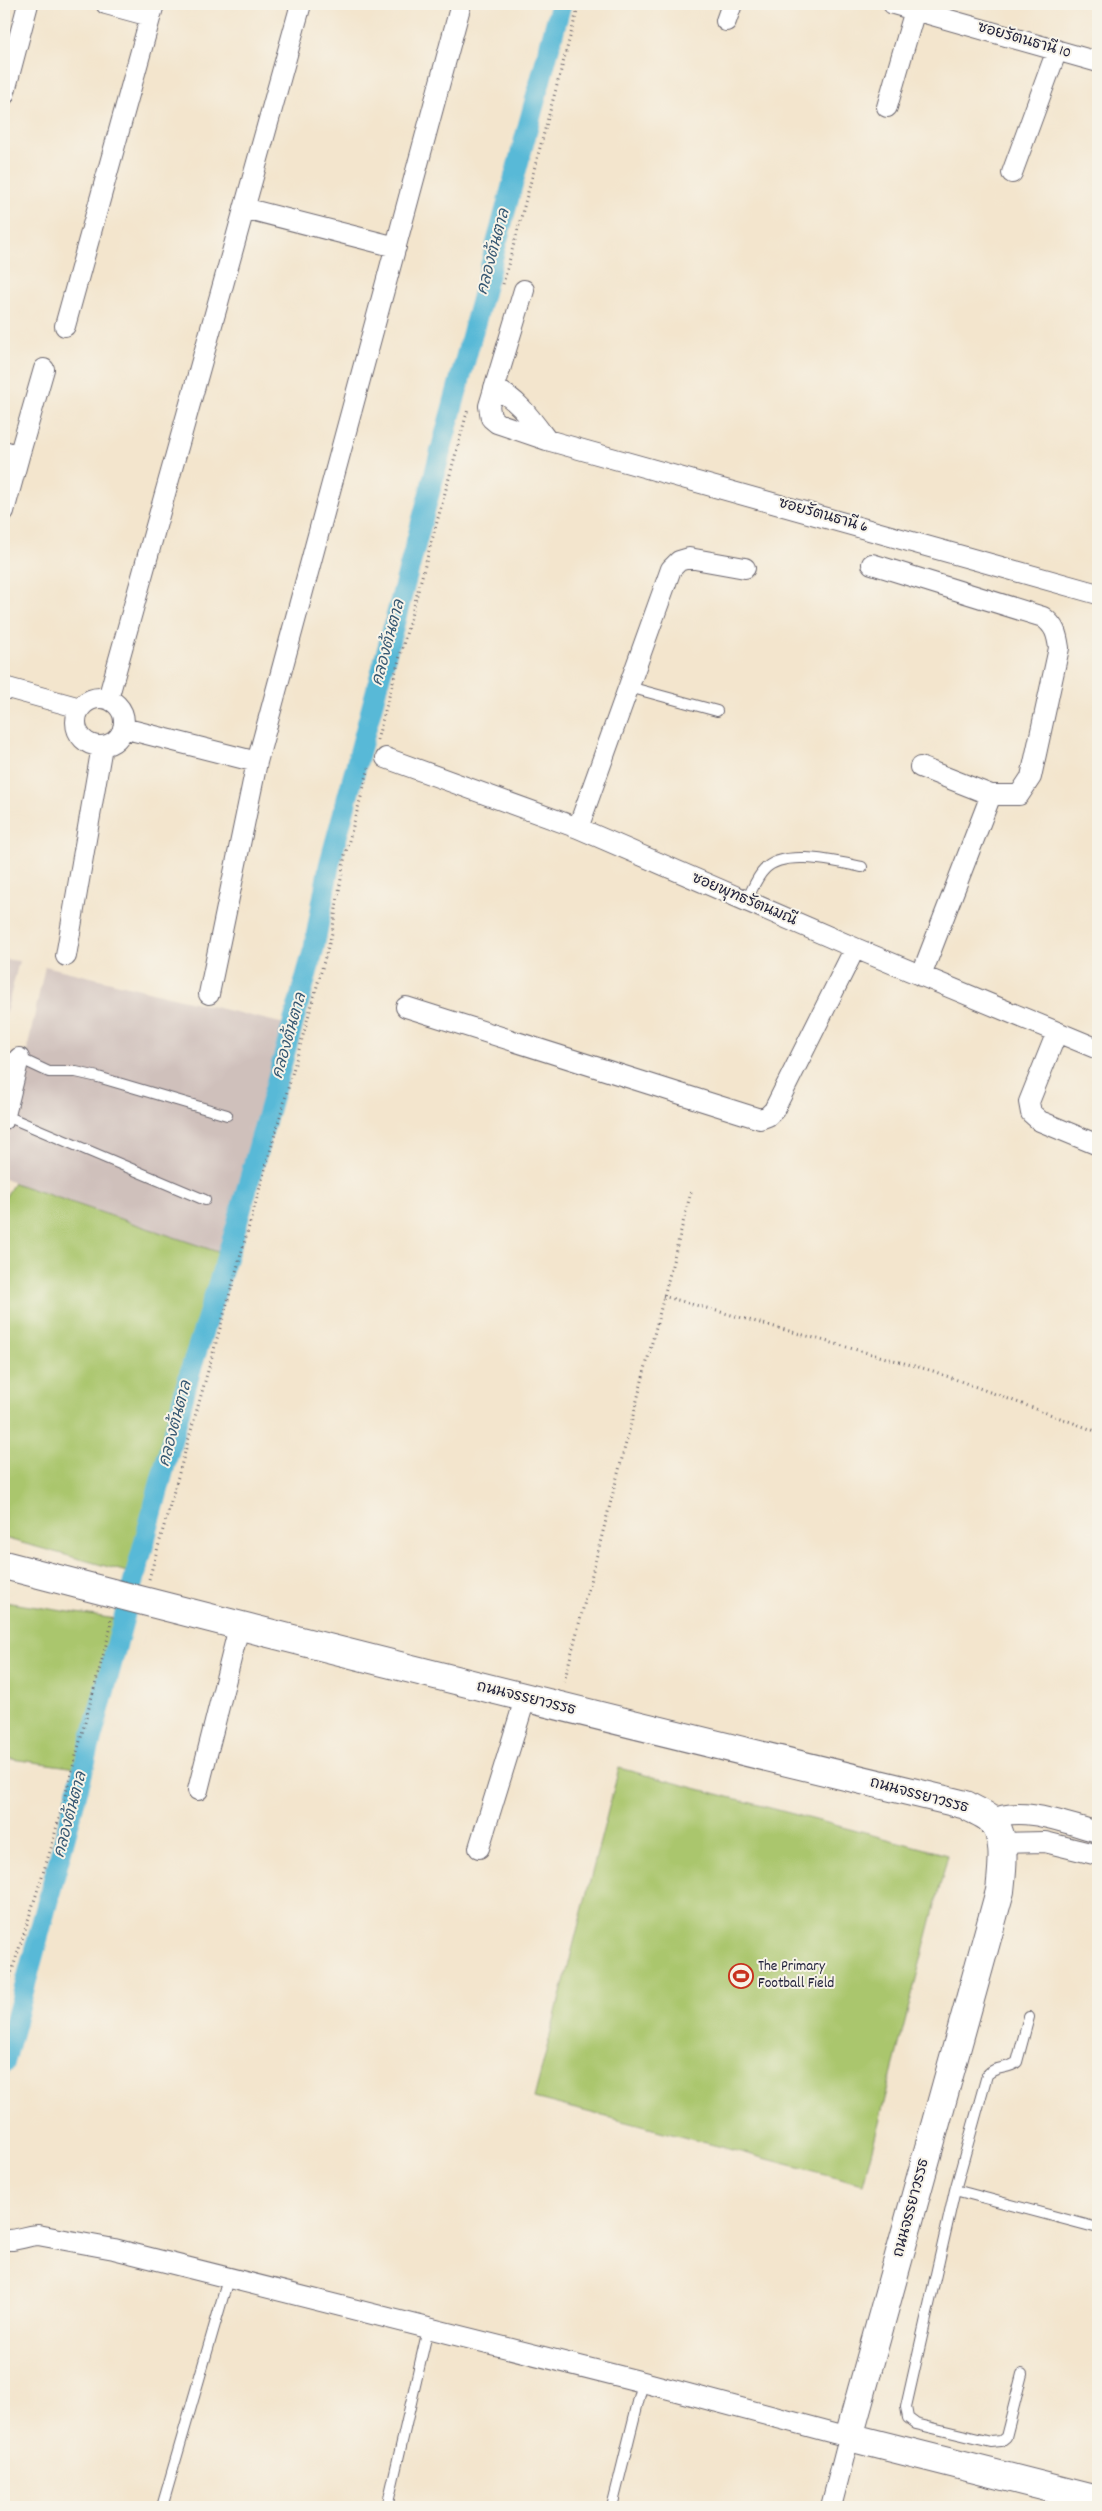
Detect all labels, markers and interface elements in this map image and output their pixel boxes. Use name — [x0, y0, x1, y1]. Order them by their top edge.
street label: ซอยรัตนธานี 10 — [975, 17, 1073, 65]
water label: คลองต้นตาล — [471, 205, 517, 297]
street label: ซอยรัตนธานี 6 — [776, 493, 870, 539]
water label: คลองต้นตาล — [366, 596, 412, 688]
street label: ซอยพุทธรัตนมณี — [688, 868, 800, 932]
water label: คลองต้นตาล — [266, 989, 314, 1081]
water label: คลองต้นตาล — [153, 1377, 199, 1469]
street label: ถนนจรรยาวรรธ — [474, 1676, 578, 1722]
water label: คลองต้นตาล — [48, 1768, 94, 1860]
street label: ถนนจรรยาวรรธ — [867, 1772, 971, 1820]
place label: The Primary Football Field — [758, 1956, 834, 1995]
sports icon: The Primary Football Field — [728, 1963, 754, 1989]
street label: ถนนจรรยาวรรธ — [888, 2156, 936, 2260]

